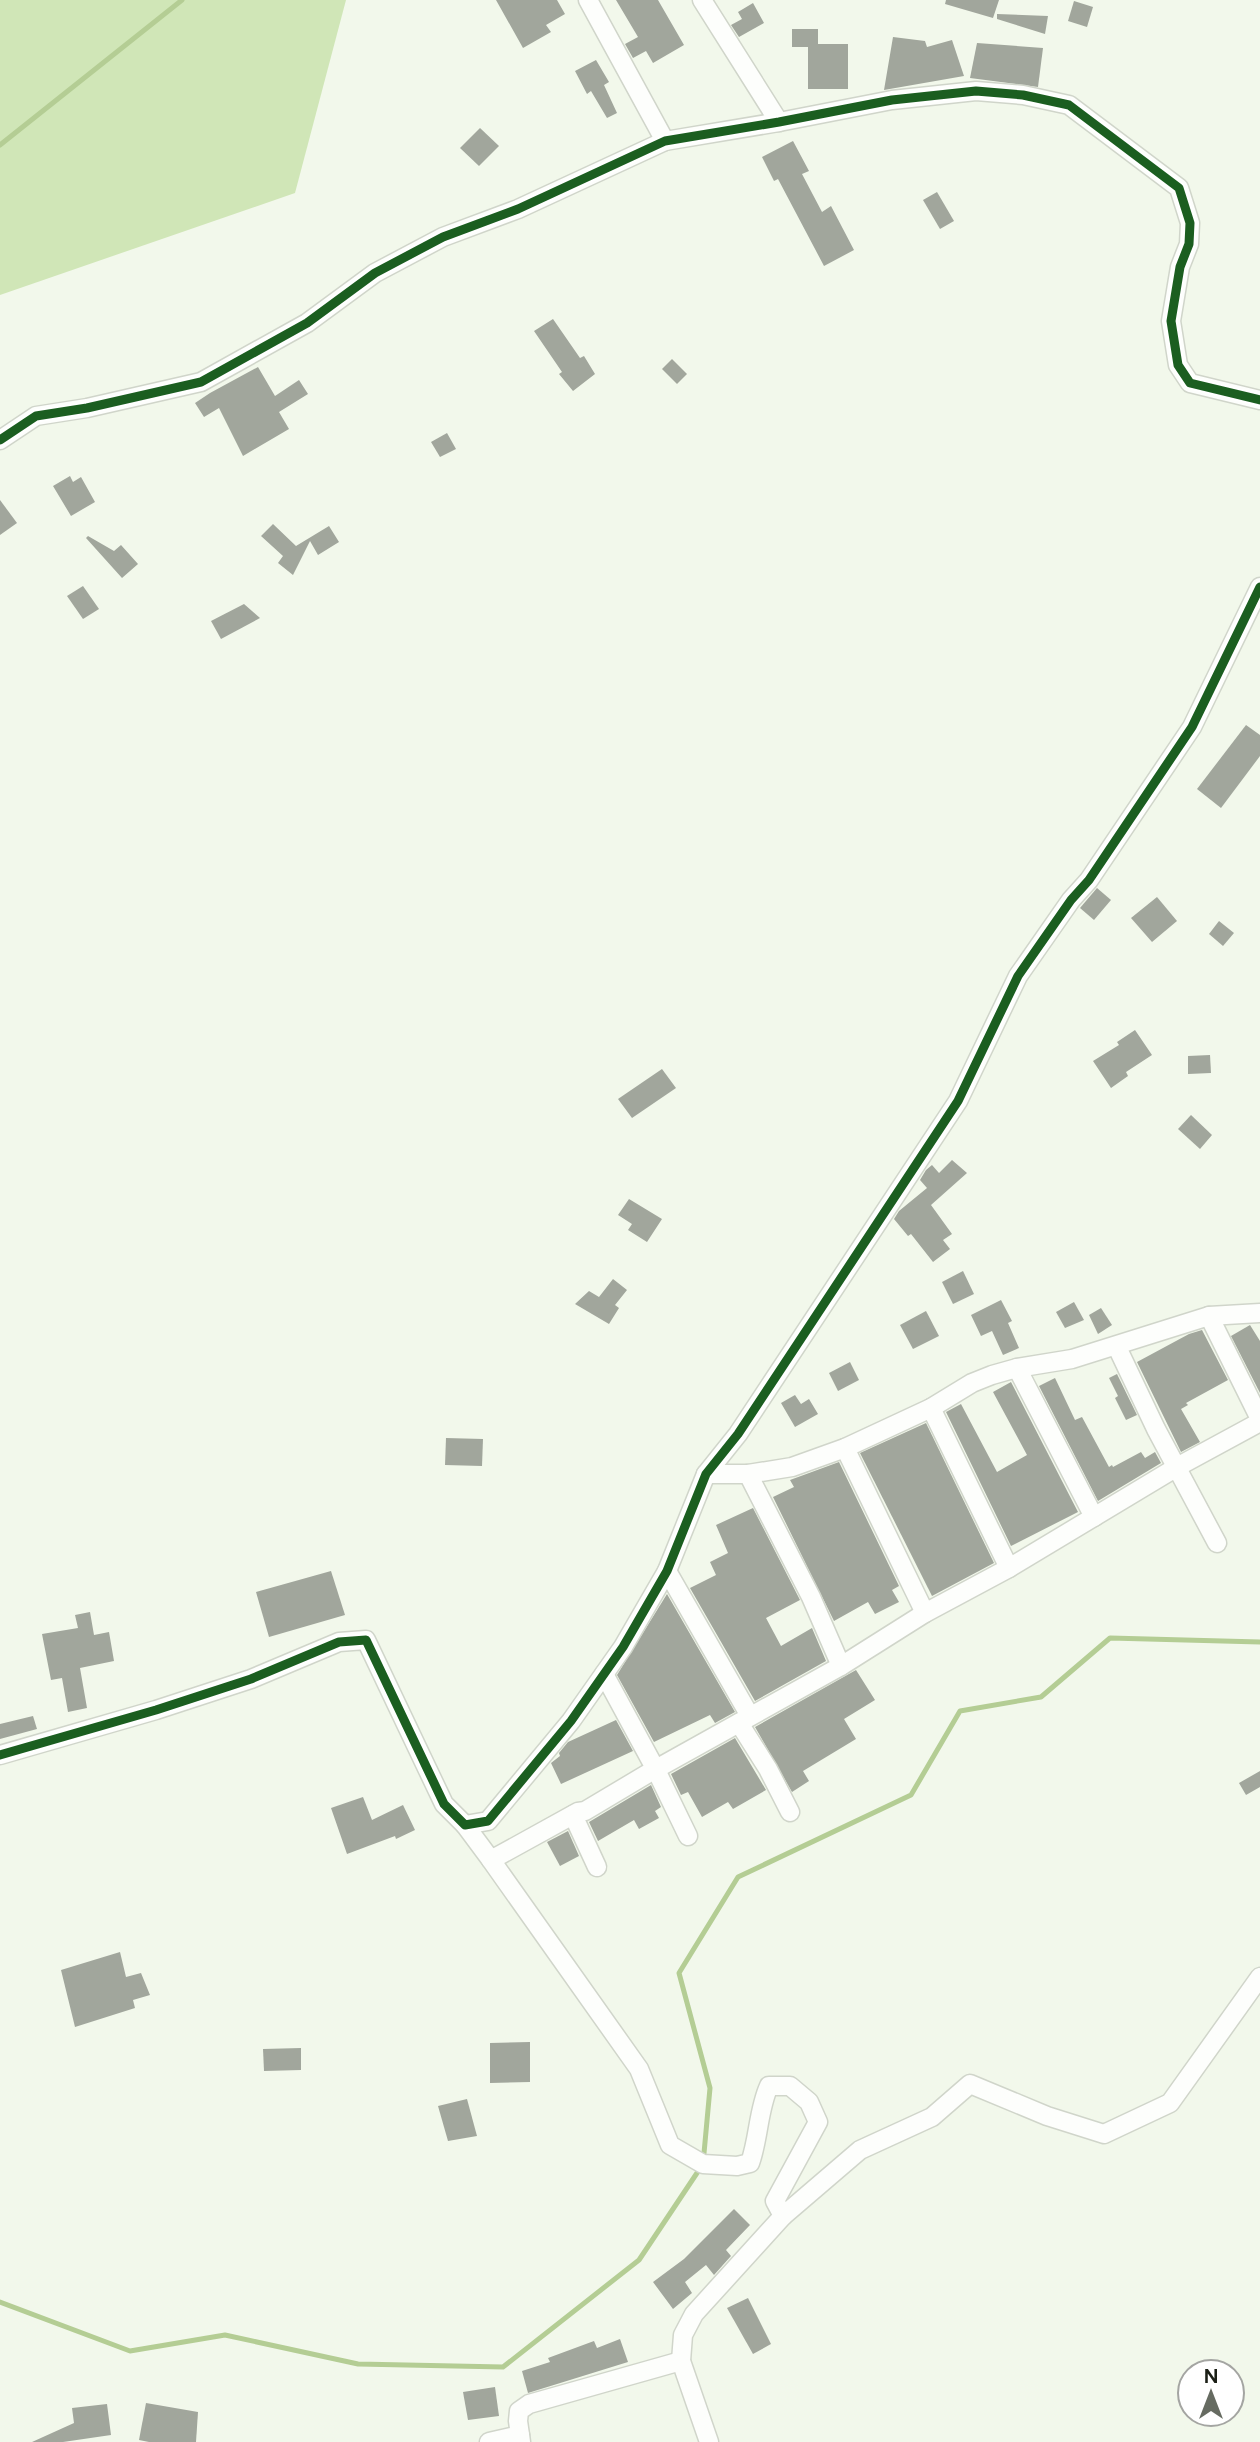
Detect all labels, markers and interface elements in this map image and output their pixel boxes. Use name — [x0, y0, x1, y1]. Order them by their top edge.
north arrow — [1176, 2358, 1246, 2428]
text: N — [1204, 2365, 1218, 2388]

